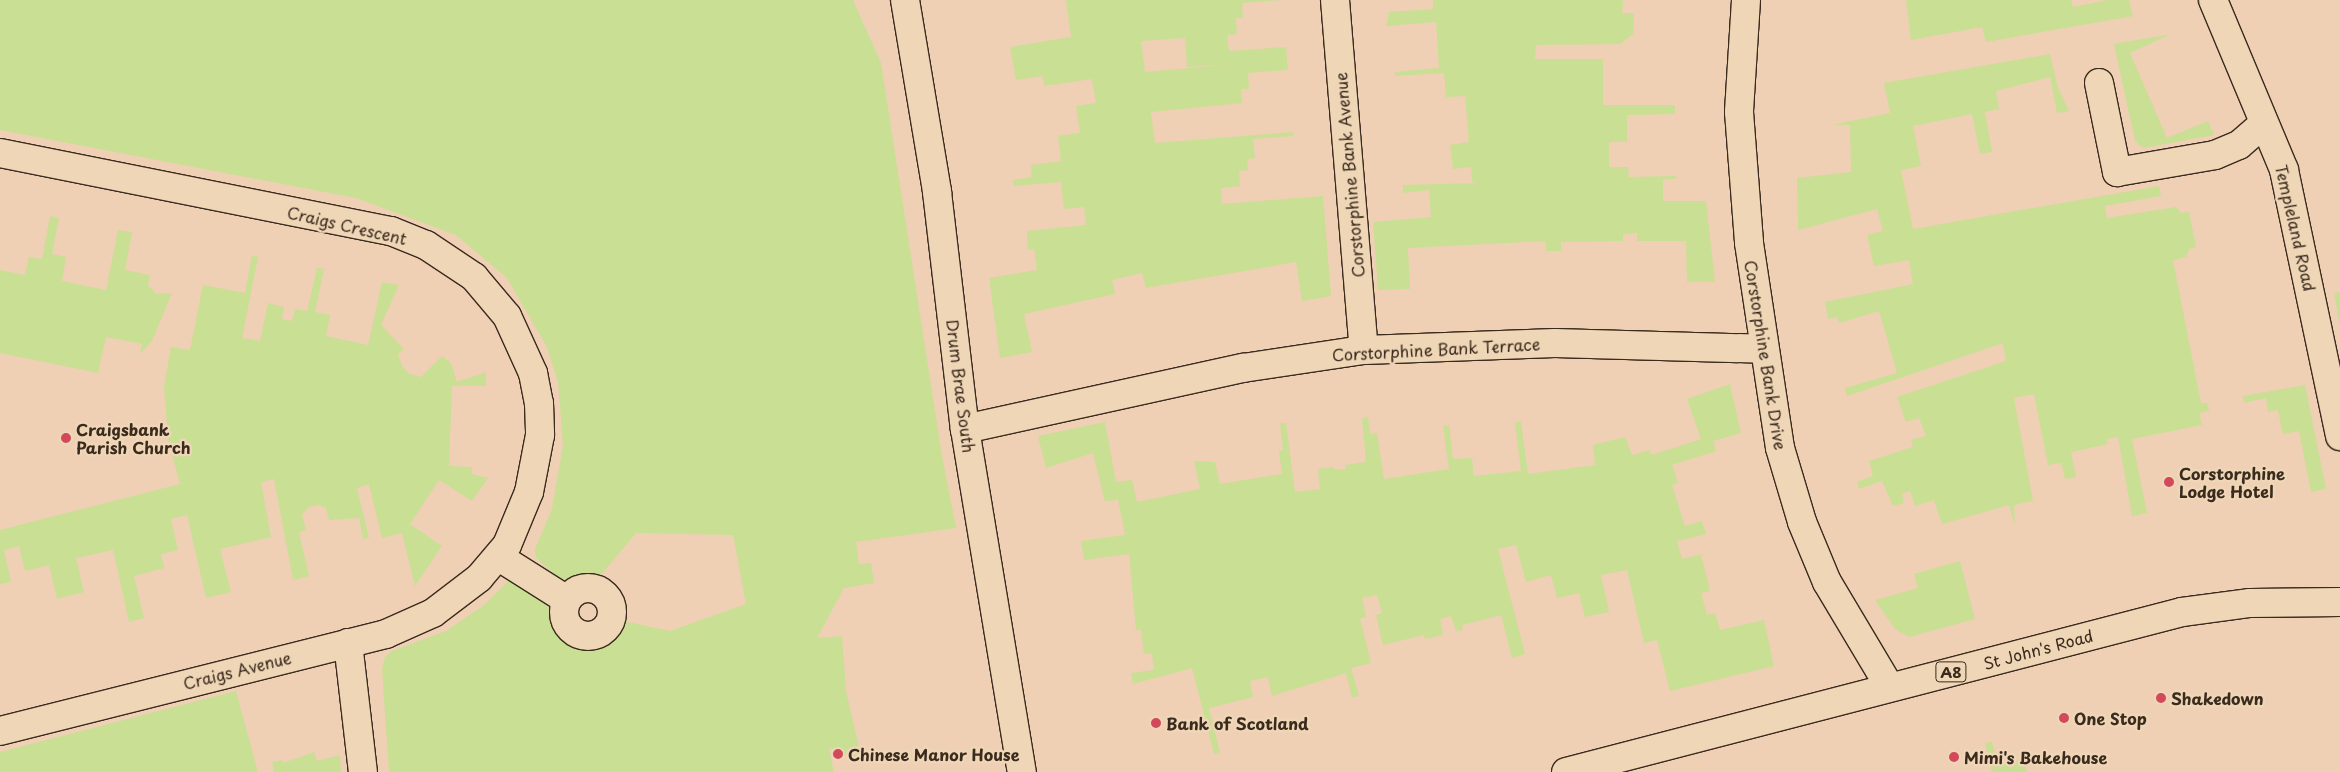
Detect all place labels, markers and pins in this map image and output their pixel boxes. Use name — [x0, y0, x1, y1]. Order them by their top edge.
place label: Craigsbank Parish Church — [76, 419, 191, 457]
marker: Craigsbank Parish Church — [60, 432, 72, 444]
place label: Corstorphine Lodge Hotel — [2179, 463, 2285, 501]
marker: Corstorphine Lodge Hotel — [2163, 476, 2175, 488]
place label: Shakedown — [2171, 688, 2264, 708]
marker: Shakedown — [2155, 692, 2167, 704]
place label: One Stop — [2074, 708, 2148, 728]
marker: One Stop — [2058, 712, 2070, 724]
place label: Bank of Scotland — [1166, 713, 1309, 733]
marker: Bank of Scotland — [1150, 717, 1162, 729]
place label: Chinese Manor House — [848, 744, 1022, 764]
place label: Mimi's Bakehouse — [1964, 747, 2108, 767]
marker: Chinese Manor House — [832, 748, 844, 760]
marker: Mimi's Bakehouse — [1948, 751, 1960, 763]

